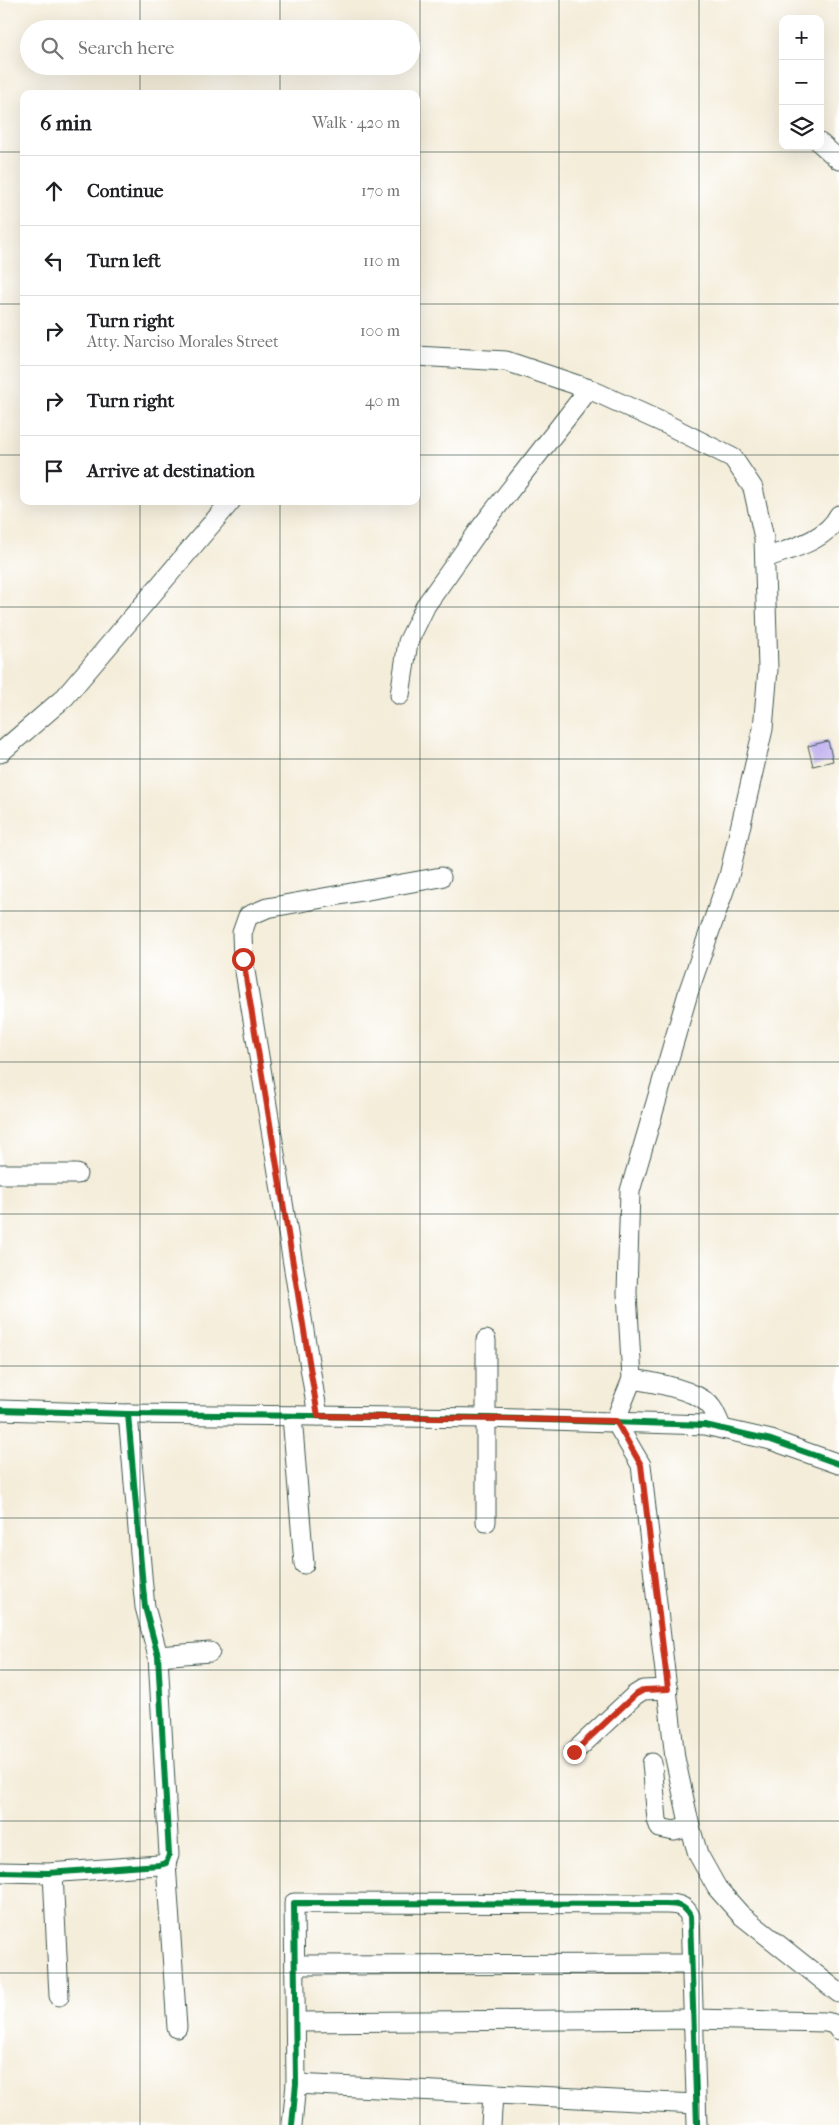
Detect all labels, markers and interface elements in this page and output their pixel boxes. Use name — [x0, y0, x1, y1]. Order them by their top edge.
map controls — [779, 15, 824, 150]
button: + — [779, 15, 824, 60]
search box — [20, 20, 420, 75]
icon: search — [38, 34, 66, 62]
text: Search here — [78, 37, 174, 59]
button: − — [779, 60, 824, 105]
button: layers — [779, 105, 824, 150]
text: 6 min — [40, 111, 92, 135]
text: Walk · 420 m — [312, 113, 400, 132]
icon: ahead — [40, 177, 68, 205]
text: Continue — [87, 180, 163, 202]
text: 170 m — [361, 181, 400, 200]
icon: left — [40, 247, 68, 275]
text: Turn left — [87, 250, 161, 272]
text: 110 m — [363, 251, 400, 270]
text: Turn right — [87, 310, 174, 332]
icon: right — [40, 317, 68, 345]
text: 100 m — [360, 321, 400, 340]
text: Atty. Narciso Morales Street — [87, 332, 279, 351]
icon: right — [40, 387, 68, 415]
text: Turn right — [87, 390, 174, 412]
text: 40 m — [365, 391, 400, 410]
icon: arrive — [40, 457, 68, 485]
text: Arrive at destination — [87, 460, 255, 482]
route start — [232, 948, 255, 971]
route end — [563, 1741, 586, 1764]

